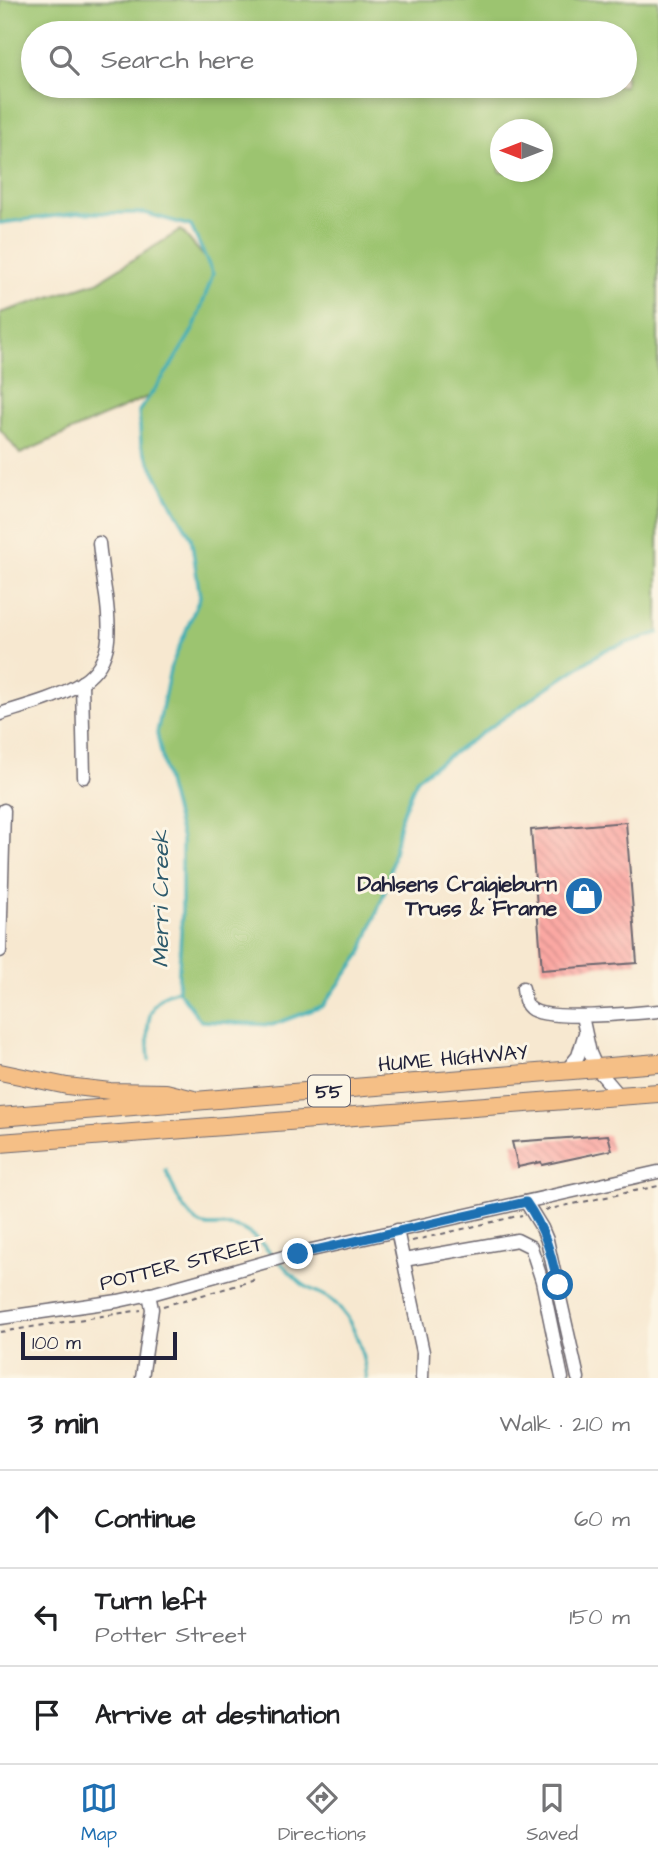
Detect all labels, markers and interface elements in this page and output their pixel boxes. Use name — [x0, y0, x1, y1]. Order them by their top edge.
search box — [21, 21, 637, 98]
icon: search — [45, 41, 83, 79]
text: Search here — [101, 42, 254, 78]
north arrow — [490, 119, 553, 182]
water label: Merri Creek — [145, 829, 177, 968]
place label: Dahlsens Craigieburn Truss & Frame — [357, 870, 558, 923]
shop icon: Dahlsens Craigieburn Truss & Frame — [563, 875, 605, 917]
street label: HUME HIGHWAY — [377, 1038, 529, 1079]
road number: 55 — [308, 1076, 350, 1106]
street label: POTTER STREET — [97, 1229, 268, 1298]
route end — [282, 1238, 313, 1269]
route start — [542, 1269, 573, 1300]
scale bar — [21, 1329, 177, 1361]
text: 100 m — [32, 1330, 81, 1357]
text: 3 min — [28, 1403, 98, 1445]
text: Walk · 210 m — [500, 1408, 630, 1440]
icon: ahead — [28, 1500, 66, 1538]
text: Continue — [95, 1501, 196, 1537]
text: 60 m — [574, 1503, 630, 1535]
text: Turn left — [95, 1583, 206, 1619]
icon: left — [28, 1598, 66, 1636]
text: 150 m — [569, 1601, 630, 1633]
text: Potter Street — [95, 1619, 247, 1651]
icon: arrive — [28, 1696, 66, 1734]
text: Arrive at destination — [95, 1697, 340, 1733]
tab: Map — [80, 1779, 118, 1848]
tab: Directions — [278, 1779, 366, 1848]
tab: Saved — [526, 1779, 578, 1848]

